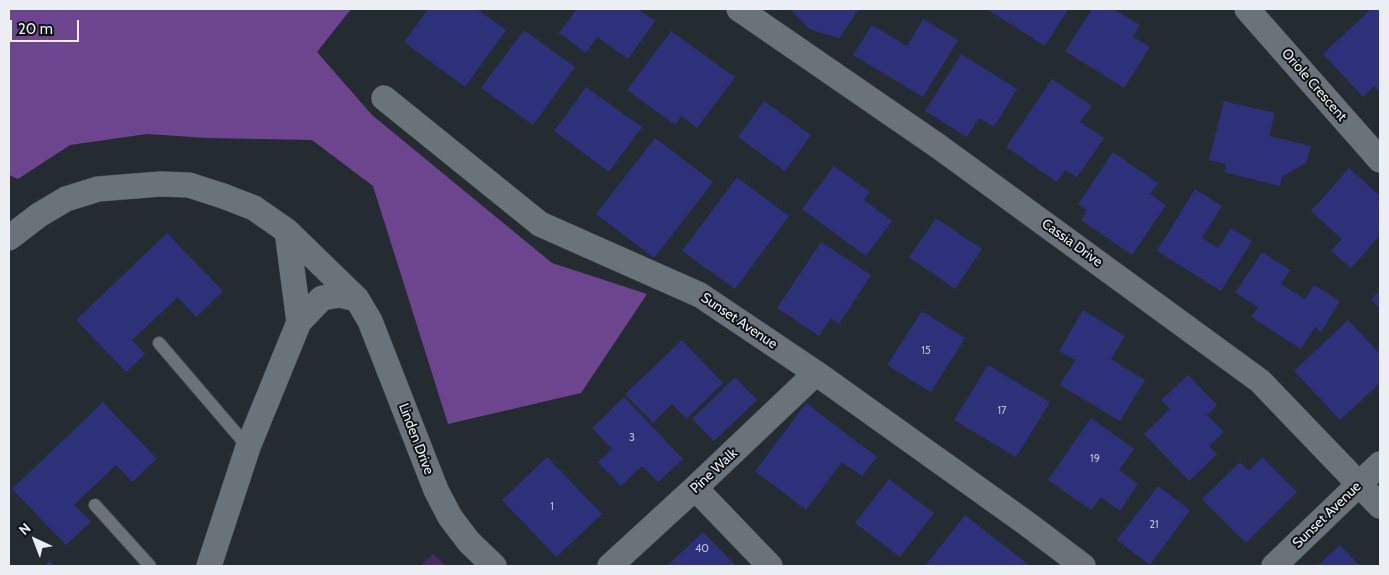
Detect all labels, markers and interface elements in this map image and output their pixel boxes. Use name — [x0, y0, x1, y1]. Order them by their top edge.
scale bar — [12, 10, 81, 42]
text: 20 m — [18, 20, 53, 38]
street label: Oriole Crescent — [1278, 45, 1350, 125]
street label: Cassia Drive — [1038, 215, 1106, 271]
street label: Sunset Avenue — [698, 289, 780, 353]
house number: 15 — [921, 344, 931, 358]
street label: Linden Drive — [395, 401, 437, 477]
house number: 17 — [997, 404, 1007, 418]
house number: 3 — [629, 431, 635, 445]
street label: Pine Walk — [687, 445, 741, 497]
house number: 19 — [1090, 452, 1100, 466]
street label: Sunset Avenue — [1289, 478, 1365, 552]
house number: 1 — [550, 500, 554, 514]
north arrow — [10, 515, 60, 565]
house number: 21 — [1149, 518, 1159, 532]
text: N — [15, 519, 35, 539]
house number: 40 — [695, 542, 709, 556]

